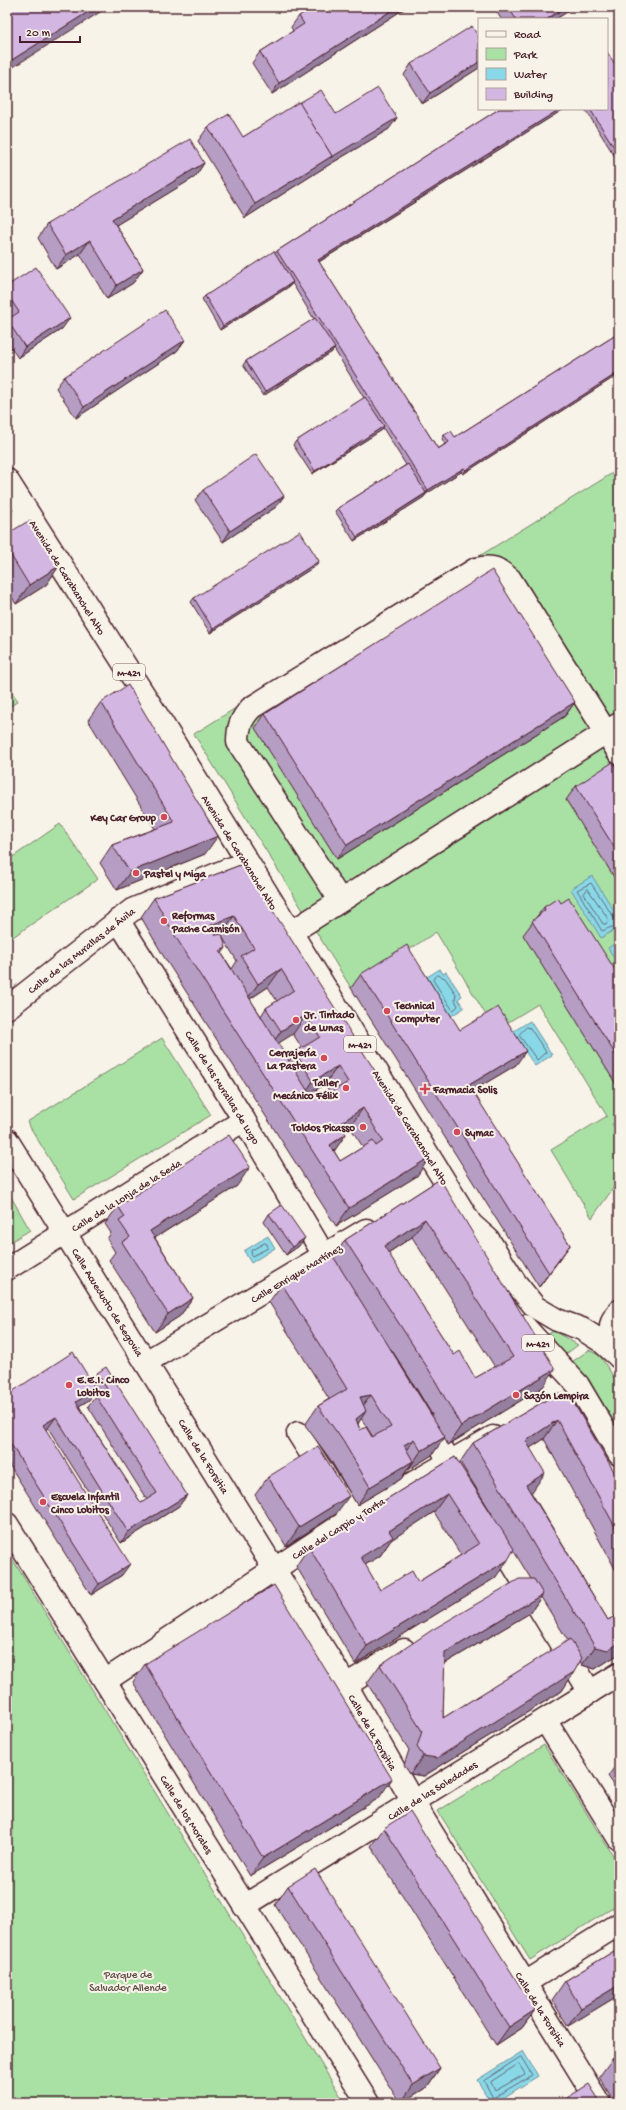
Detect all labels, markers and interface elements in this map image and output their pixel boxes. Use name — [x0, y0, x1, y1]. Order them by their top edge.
scale bar — [20, 18, 80, 44]
legend — [478, 18, 608, 110]
text: 20 m — [26, 27, 51, 41]
text: Road — [514, 29, 541, 43]
text: Park — [513, 49, 539, 63]
text: Water — [514, 69, 548, 83]
text: Building — [513, 89, 553, 103]
street label: Avenida de Carabanchel Alto — [26, 518, 107, 638]
road number: M-421 — [113, 664, 145, 680]
street label: Avenida de Carabanchel Alto — [198, 793, 279, 913]
marker: Key Car Group — [159, 812, 169, 822]
place label: Key Car Group — [90, 813, 157, 825]
marker: Pastel y Miga — [131, 868, 141, 878]
place label: Pastel y Miga — [143, 868, 207, 882]
street label: Calle de las Murallas de Ávila — [26, 905, 139, 997]
place label: Reformas Pache Camisón — [171, 910, 240, 936]
marker: Reformas Pache Camisón — [159, 916, 169, 926]
place label: Technical Computer — [394, 1001, 440, 1026]
marker: Technical Computer — [382, 1006, 392, 1016]
place label: Jr. Tintado de Lunas — [303, 1009, 355, 1035]
marker: Jr. Tintado de Lunas — [291, 1015, 301, 1025]
street label: Calle de las Murallas de Lugo — [181, 1029, 261, 1147]
road number: M-421 — [344, 1036, 376, 1052]
place label: Cerrajería La Pastera — [267, 1047, 317, 1073]
marker: Cerrajería La Pastera — [319, 1053, 329, 1063]
street label: Avenida de Carabanchel Alto — [369, 1068, 450, 1188]
place label: Taller Mecánico Félix — [273, 1078, 339, 1103]
marker: Taller Mecánico Félix — [341, 1083, 351, 1093]
marker: Farmacia Solis — [420, 1084, 430, 1094]
place label: Farmacia Solis — [432, 1085, 498, 1097]
marker: Toldos Picasso — [358, 1122, 368, 1132]
place label: Toldos Picasso — [291, 1123, 355, 1135]
marker: Symac — [452, 1127, 462, 1137]
place label: Symac — [465, 1128, 494, 1140]
street label: Calle de la Lonja de la Seda — [70, 1157, 185, 1235]
street label: Calle Enrique Martínez — [249, 1242, 346, 1307]
street label: Calle Acueducto de Segovia — [68, 1247, 145, 1360]
road number: M-421 — [522, 1335, 554, 1351]
place label: E.E.I. Cinco Lobitos — [76, 1375, 130, 1400]
marker: E.E.I. Cinco Lobitos — [64, 1380, 74, 1390]
marker: Sazón Lempira — [511, 1390, 521, 1400]
place label: Sazón Lempira — [524, 1390, 590, 1403]
street label: Calle de la Forsitia — [175, 1418, 231, 1497]
place label: Escuela Infantil Cinco Lobitos — [50, 1491, 120, 1517]
street label: Calle del Carpio y Torta — [291, 1496, 388, 1563]
marker: Escuela Infantil Cinco Lobitos — [38, 1497, 48, 1507]
street label: Calle de la Forsitia — [345, 1693, 398, 1774]
street label: Calle de las Soledades — [386, 1759, 481, 1824]
street label: Calle de los Morales — [156, 1774, 215, 1857]
park label: Parque de Salvador Allende — [89, 1970, 167, 1995]
street label: Calle de la Forsitia — [512, 1971, 568, 2050]

